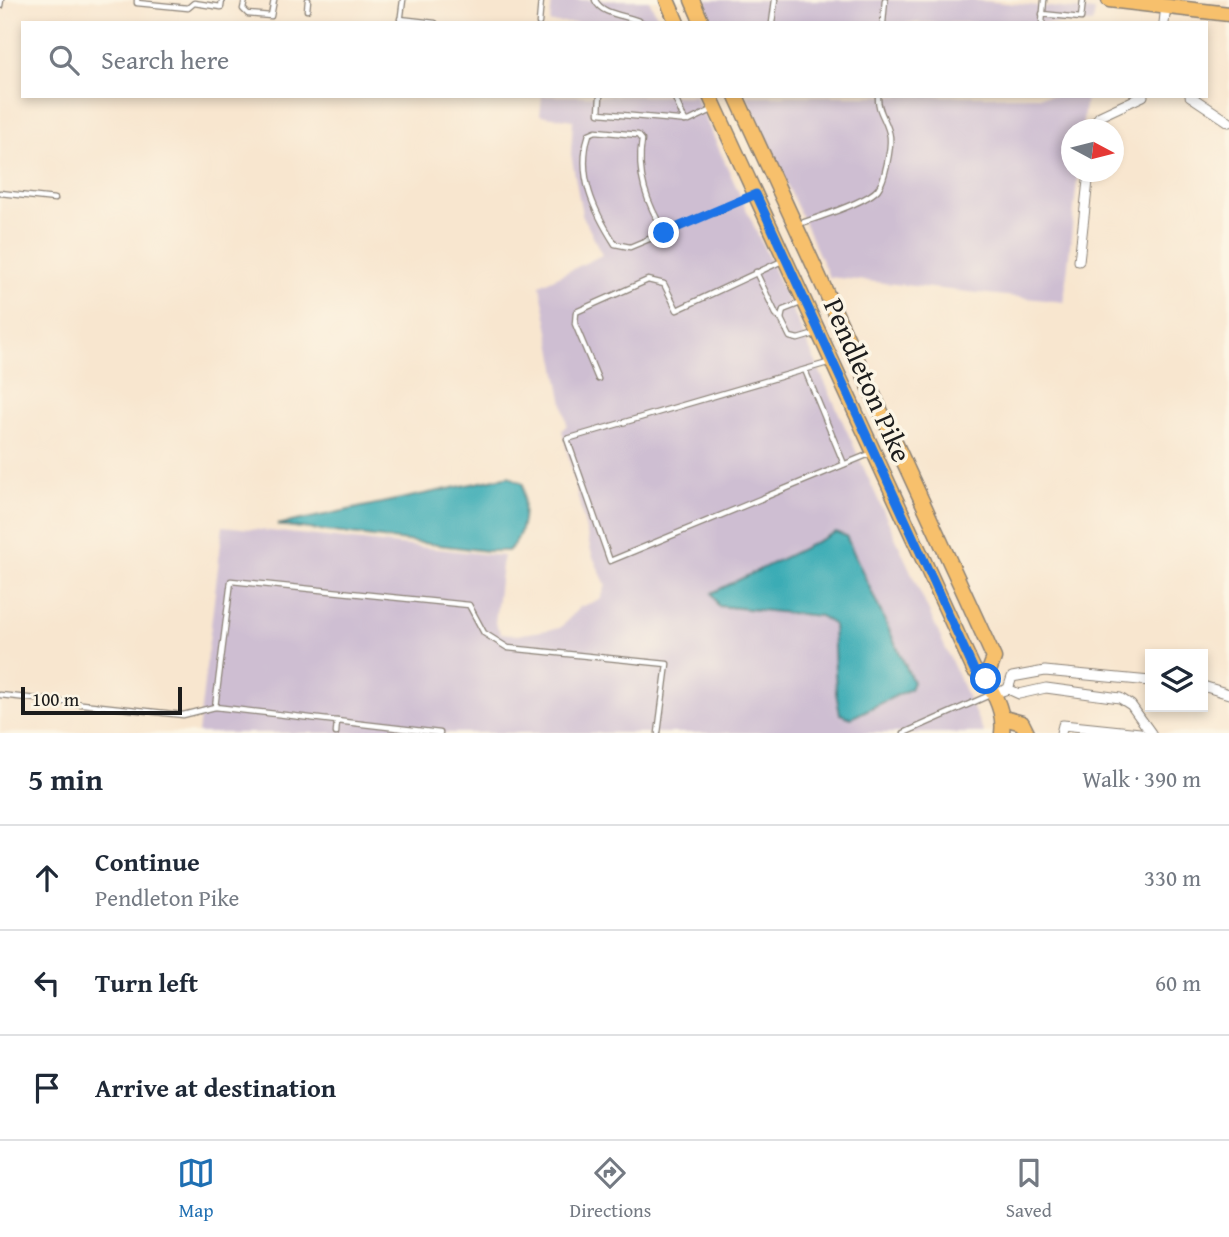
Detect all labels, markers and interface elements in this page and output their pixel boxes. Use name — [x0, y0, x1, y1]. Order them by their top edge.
search box — [21, 21, 1208, 98]
text: Search here — [101, 40, 229, 79]
icon: search — [45, 41, 83, 79]
north arrow — [1061, 119, 1124, 182]
route end — [648, 217, 679, 248]
street label: Pendleton Pike — [814, 291, 923, 468]
map controls — [1145, 649, 1208, 712]
button: layers — [1145, 649, 1208, 712]
route start — [970, 663, 1001, 694]
scale bar — [21, 684, 182, 716]
text: 100 m — [32, 685, 79, 713]
text: 5 min — [28, 757, 103, 801]
text: Walk · 390 m — [1082, 762, 1201, 795]
text: Continue — [95, 842, 200, 881]
icon: ahead — [28, 859, 66, 897]
text: 330 m — [1144, 861, 1201, 894]
text: Pendleton Pike — [95, 881, 239, 914]
text: Turn left — [95, 963, 198, 1002]
icon: left — [28, 964, 66, 1002]
text: 60 m — [1155, 966, 1201, 999]
text: Arrive at destination — [95, 1068, 336, 1107]
icon: arrive — [28, 1069, 66, 1107]
tab: Map — [177, 1154, 215, 1224]
tab: Directions — [570, 1154, 651, 1224]
tab: Saved — [1006, 1154, 1052, 1224]

